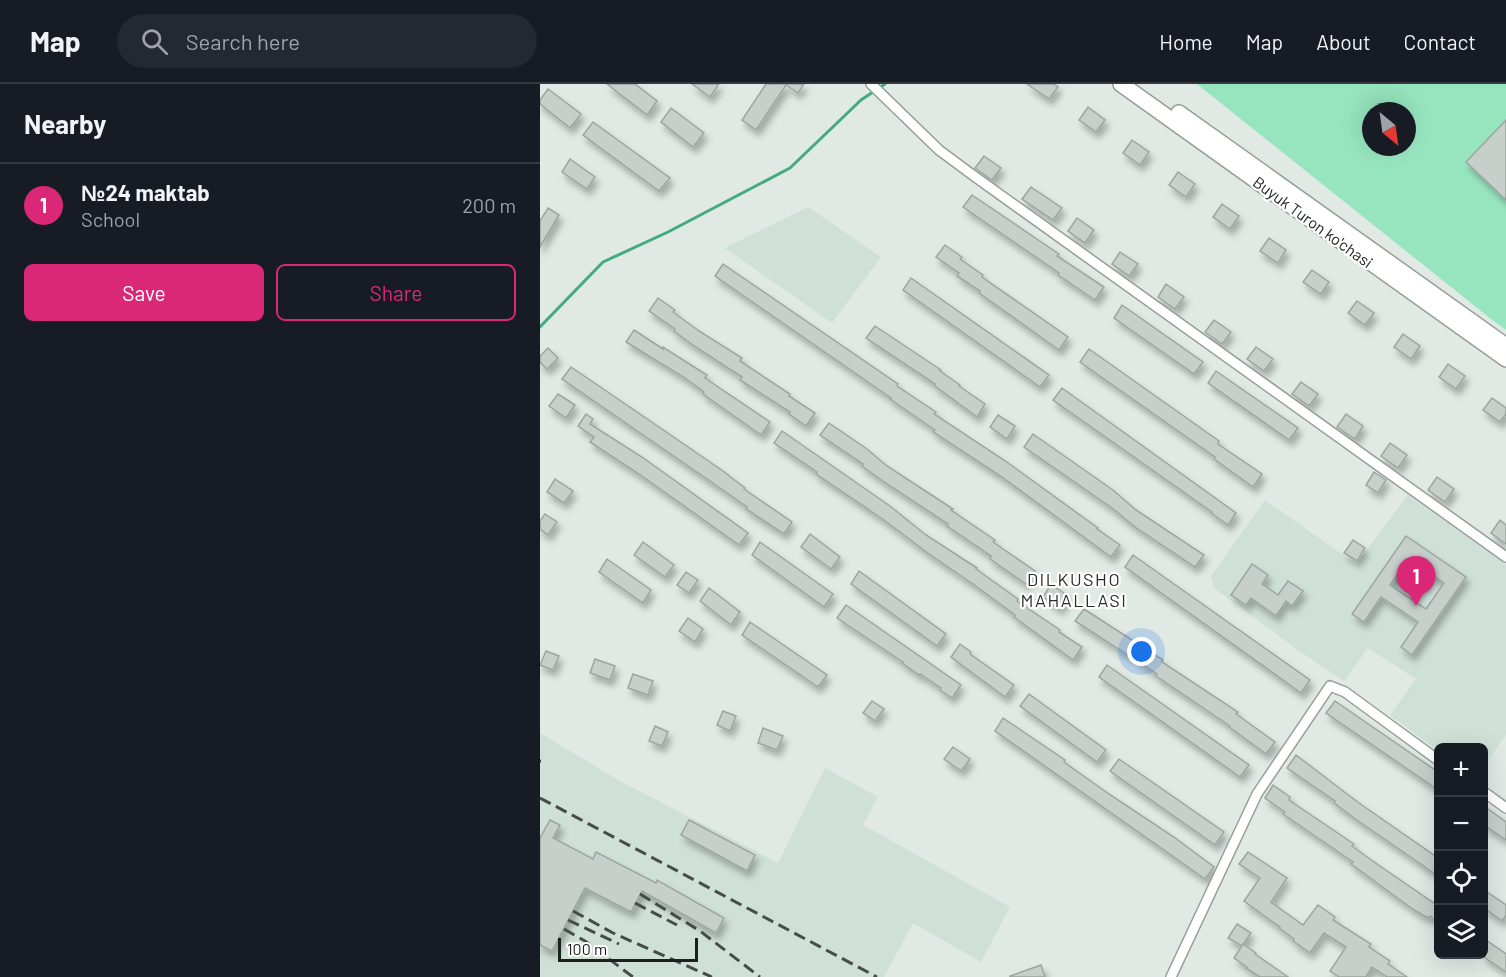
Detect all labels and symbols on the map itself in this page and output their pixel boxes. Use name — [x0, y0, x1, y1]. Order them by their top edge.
north arrow — [1362, 102, 1416, 156]
street label: Buyuk Turon ko'chasi — [1250, 172, 1377, 271]
pin: 1 — [1396, 556, 1436, 606]
district label: DILKUSHO MAHALLASI — [1021, 568, 1127, 611]
your location — [1127, 637, 1156, 666]
scale bar — [558, 935, 698, 962]

